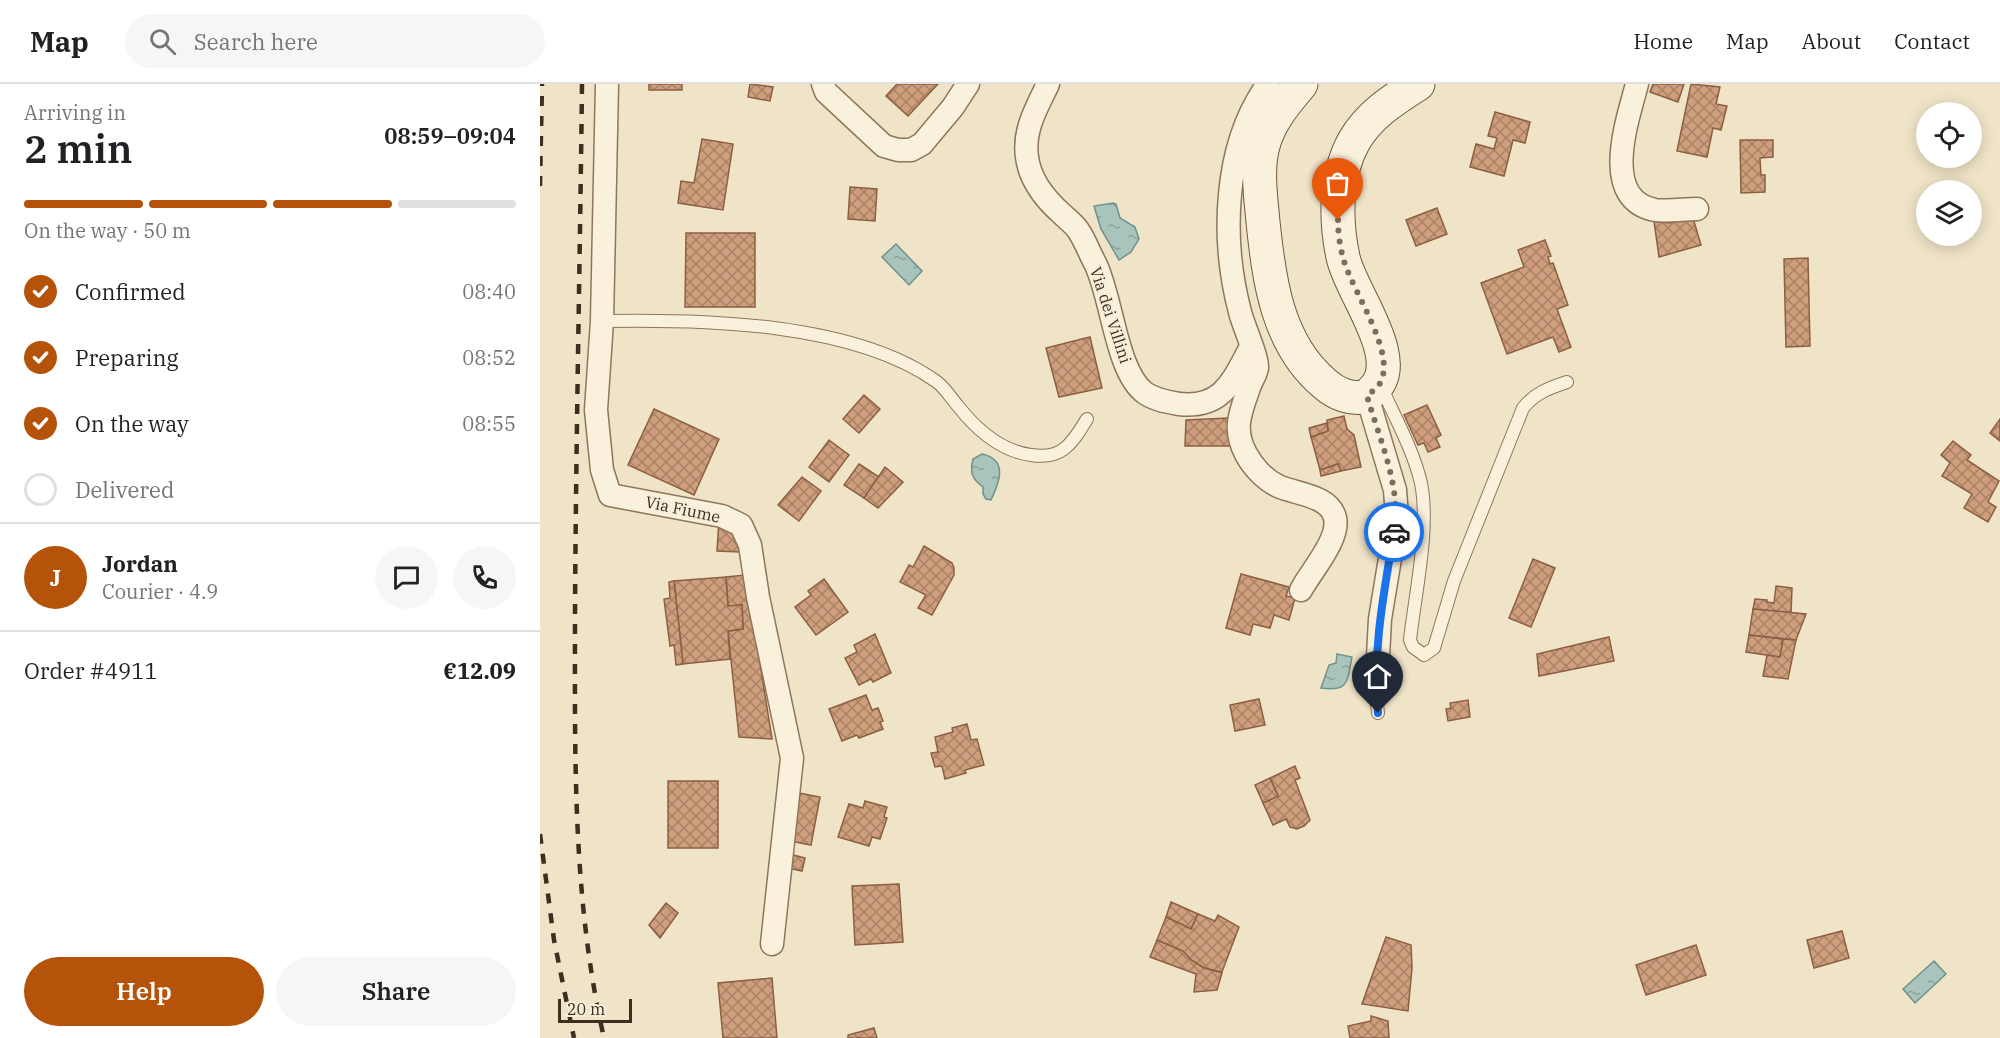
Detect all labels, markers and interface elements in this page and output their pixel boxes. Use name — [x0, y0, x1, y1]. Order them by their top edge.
search box — [125, 14, 545, 68]
text: Map — [30, 23, 89, 60]
icon: search — [146, 25, 179, 58]
text: Search here — [194, 27, 318, 56]
text: Home — [1633, 27, 1693, 55]
text: Map — [1726, 27, 1769, 55]
text: About — [1802, 27, 1861, 55]
text: Contact — [1894, 27, 1970, 55]
text: Arriving in — [24, 99, 126, 126]
map controls — [1916, 102, 1982, 246]
button: locate — [1916, 102, 1982, 168]
text: 08:59–09:04 — [384, 121, 516, 150]
text: 2 min — [24, 123, 132, 174]
pin — [1312, 158, 1363, 220]
icon: bag — [1321, 167, 1354, 200]
button: layers — [1916, 180, 1982, 246]
text: On the way · 50 m — [24, 217, 191, 244]
street label: Via dei Villini — [1086, 264, 1136, 366]
icon: check — [24, 275, 57, 308]
text: Confirmed — [75, 277, 186, 306]
text: 08:40 — [462, 278, 516, 305]
icon: check — [24, 341, 57, 374]
text: Preparing — [75, 343, 179, 372]
text: 08:52 — [462, 344, 516, 371]
icon: check — [24, 407, 57, 440]
text: On the way — [75, 409, 189, 438]
text: 08:55 — [462, 410, 516, 437]
text: Delivered — [75, 475, 174, 504]
street label: Via Fiume — [644, 491, 722, 527]
courier — [1364, 502, 1424, 562]
icon: car — [1378, 516, 1411, 549]
button: chat — [375, 546, 438, 609]
button: phone — [453, 546, 516, 609]
text: Jordan — [102, 549, 178, 578]
text: J — [50, 563, 61, 592]
text: Courier · 4.9 — [102, 578, 218, 605]
pin — [1352, 651, 1403, 713]
text: Order #4911 — [24, 656, 158, 685]
text: €12.09 — [443, 656, 516, 685]
icon: home — [1361, 660, 1394, 693]
button: Help — [24, 957, 264, 1026]
button: Share — [276, 957, 516, 1026]
scale bar — [558, 996, 632, 1024]
text: 20 m — [567, 999, 605, 1019]

